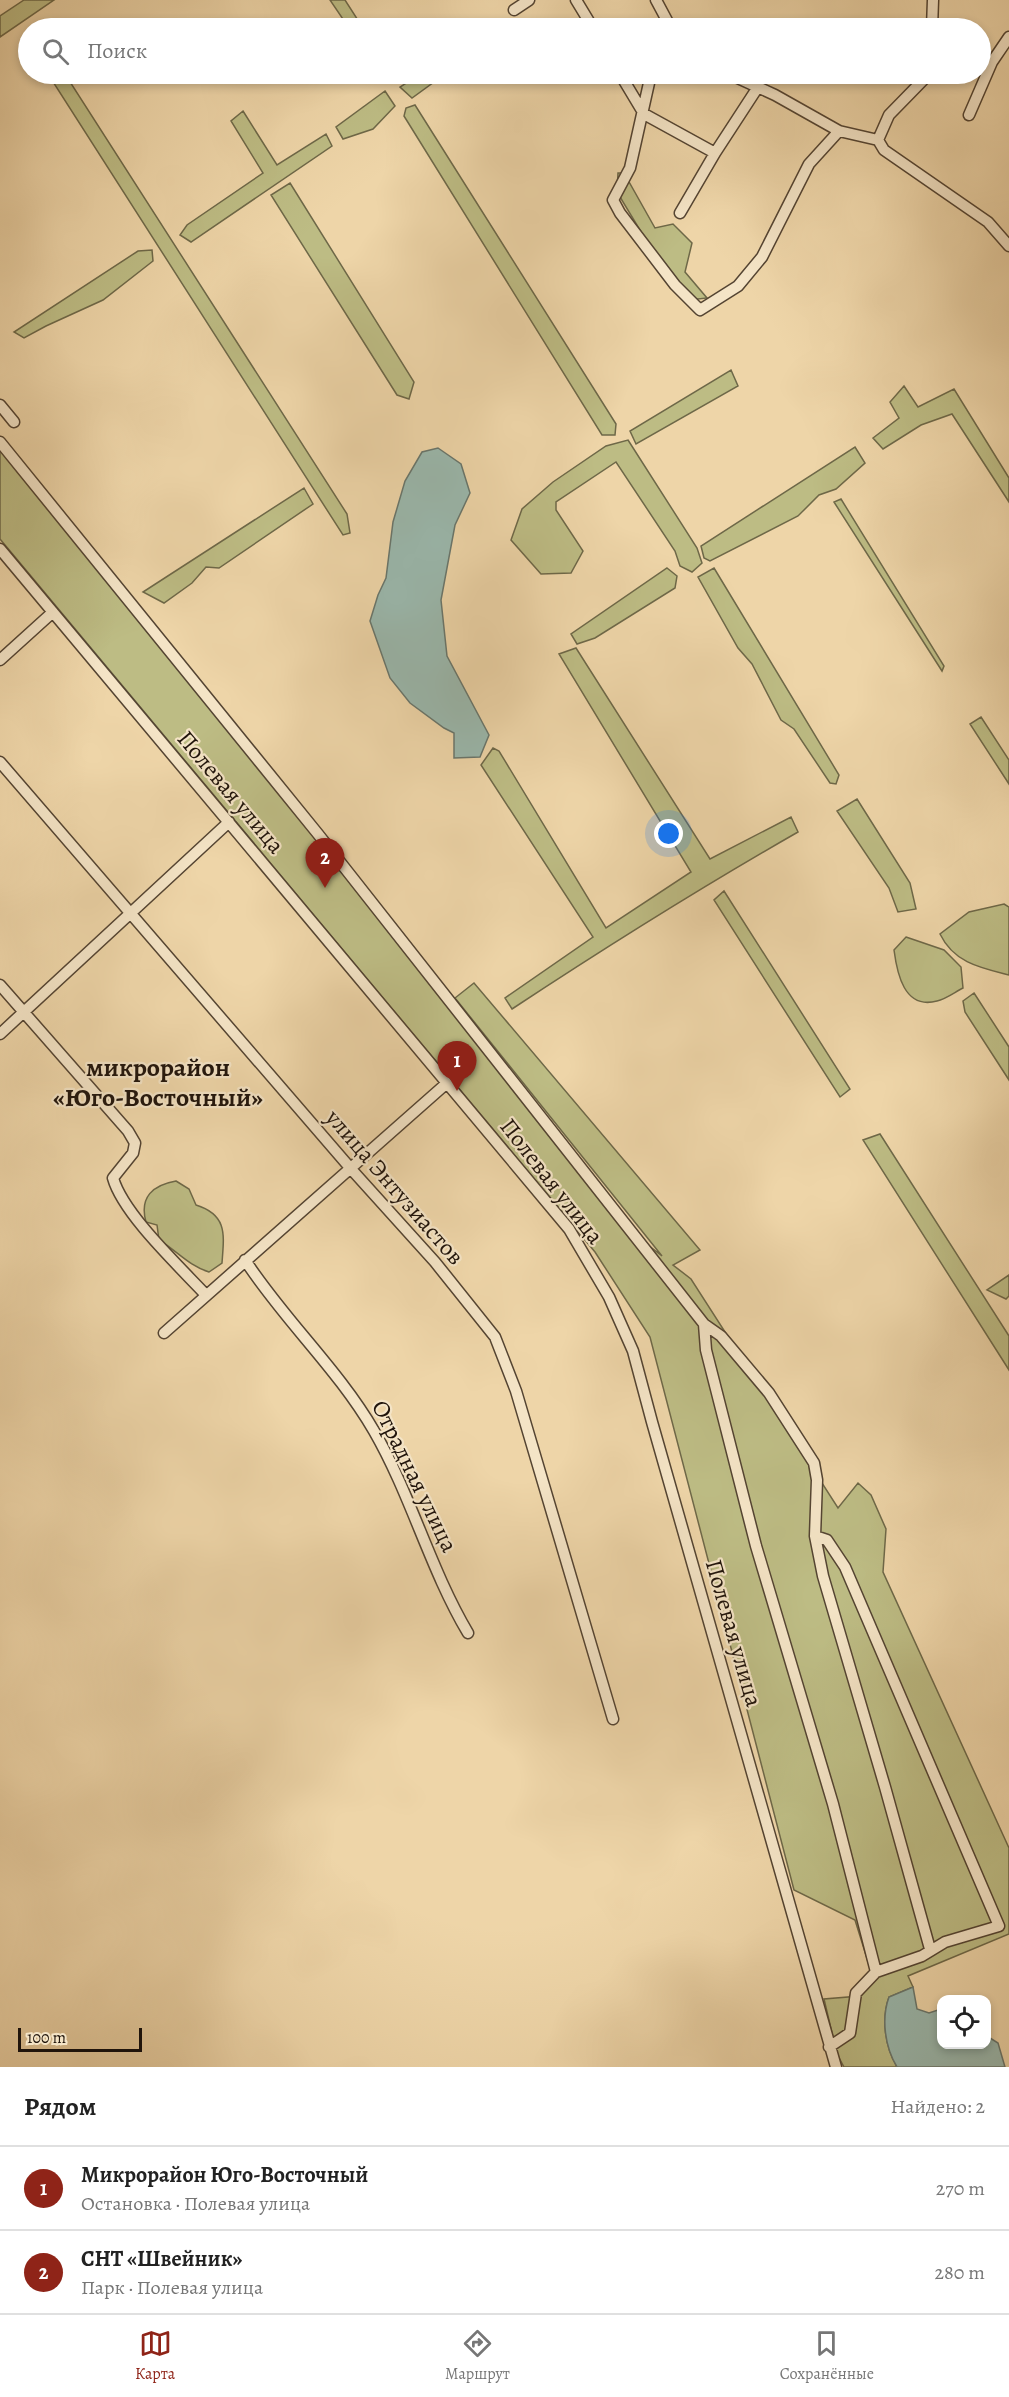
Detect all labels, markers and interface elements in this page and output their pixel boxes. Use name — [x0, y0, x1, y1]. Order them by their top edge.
search box — [18, 18, 991, 84]
icon: search — [39, 35, 72, 68]
text: Поиск — [87, 36, 147, 66]
street label: Полевая улица — [170, 724, 292, 860]
your location — [654, 819, 683, 848]
pin: 2 — [306, 838, 344, 888]
pin: 1 — [438, 1042, 476, 1091]
district label: микрорайон «Юго-Восточный» — [53, 1050, 263, 1115]
street label: улица Энтузиастов — [318, 1102, 471, 1272]
street label: Полевая улица — [493, 1111, 611, 1251]
street label: Отрадная улица — [364, 1395, 466, 1557]
street label: Полевая улица — [698, 1556, 770, 1710]
map controls — [937, 1995, 991, 2049]
button: locate — [937, 1995, 991, 2049]
scale bar — [18, 2025, 142, 2052]
text: 100 m — [27, 2027, 66, 2049]
text: Рядом — [24, 2089, 96, 2124]
text: Найдено: 2 — [890, 2093, 985, 2120]
text: Микрорайон Юго-Восточный — [81, 2160, 368, 2190]
text: 1 — [40, 2175, 47, 2202]
text: 270 m — [936, 2175, 985, 2202]
text: Остановка · Полевая улица — [81, 2190, 310, 2217]
text: СНТ «Швейник» — [81, 2244, 242, 2274]
text: 2 — [39, 2259, 48, 2286]
text: 280 m — [935, 2259, 985, 2286]
text: Парк · Полевая улица — [81, 2274, 263, 2301]
tab: Карта — [135, 2327, 175, 2385]
tab: Маршрут — [445, 2327, 510, 2385]
tab: Сохранённые — [780, 2327, 874, 2385]

